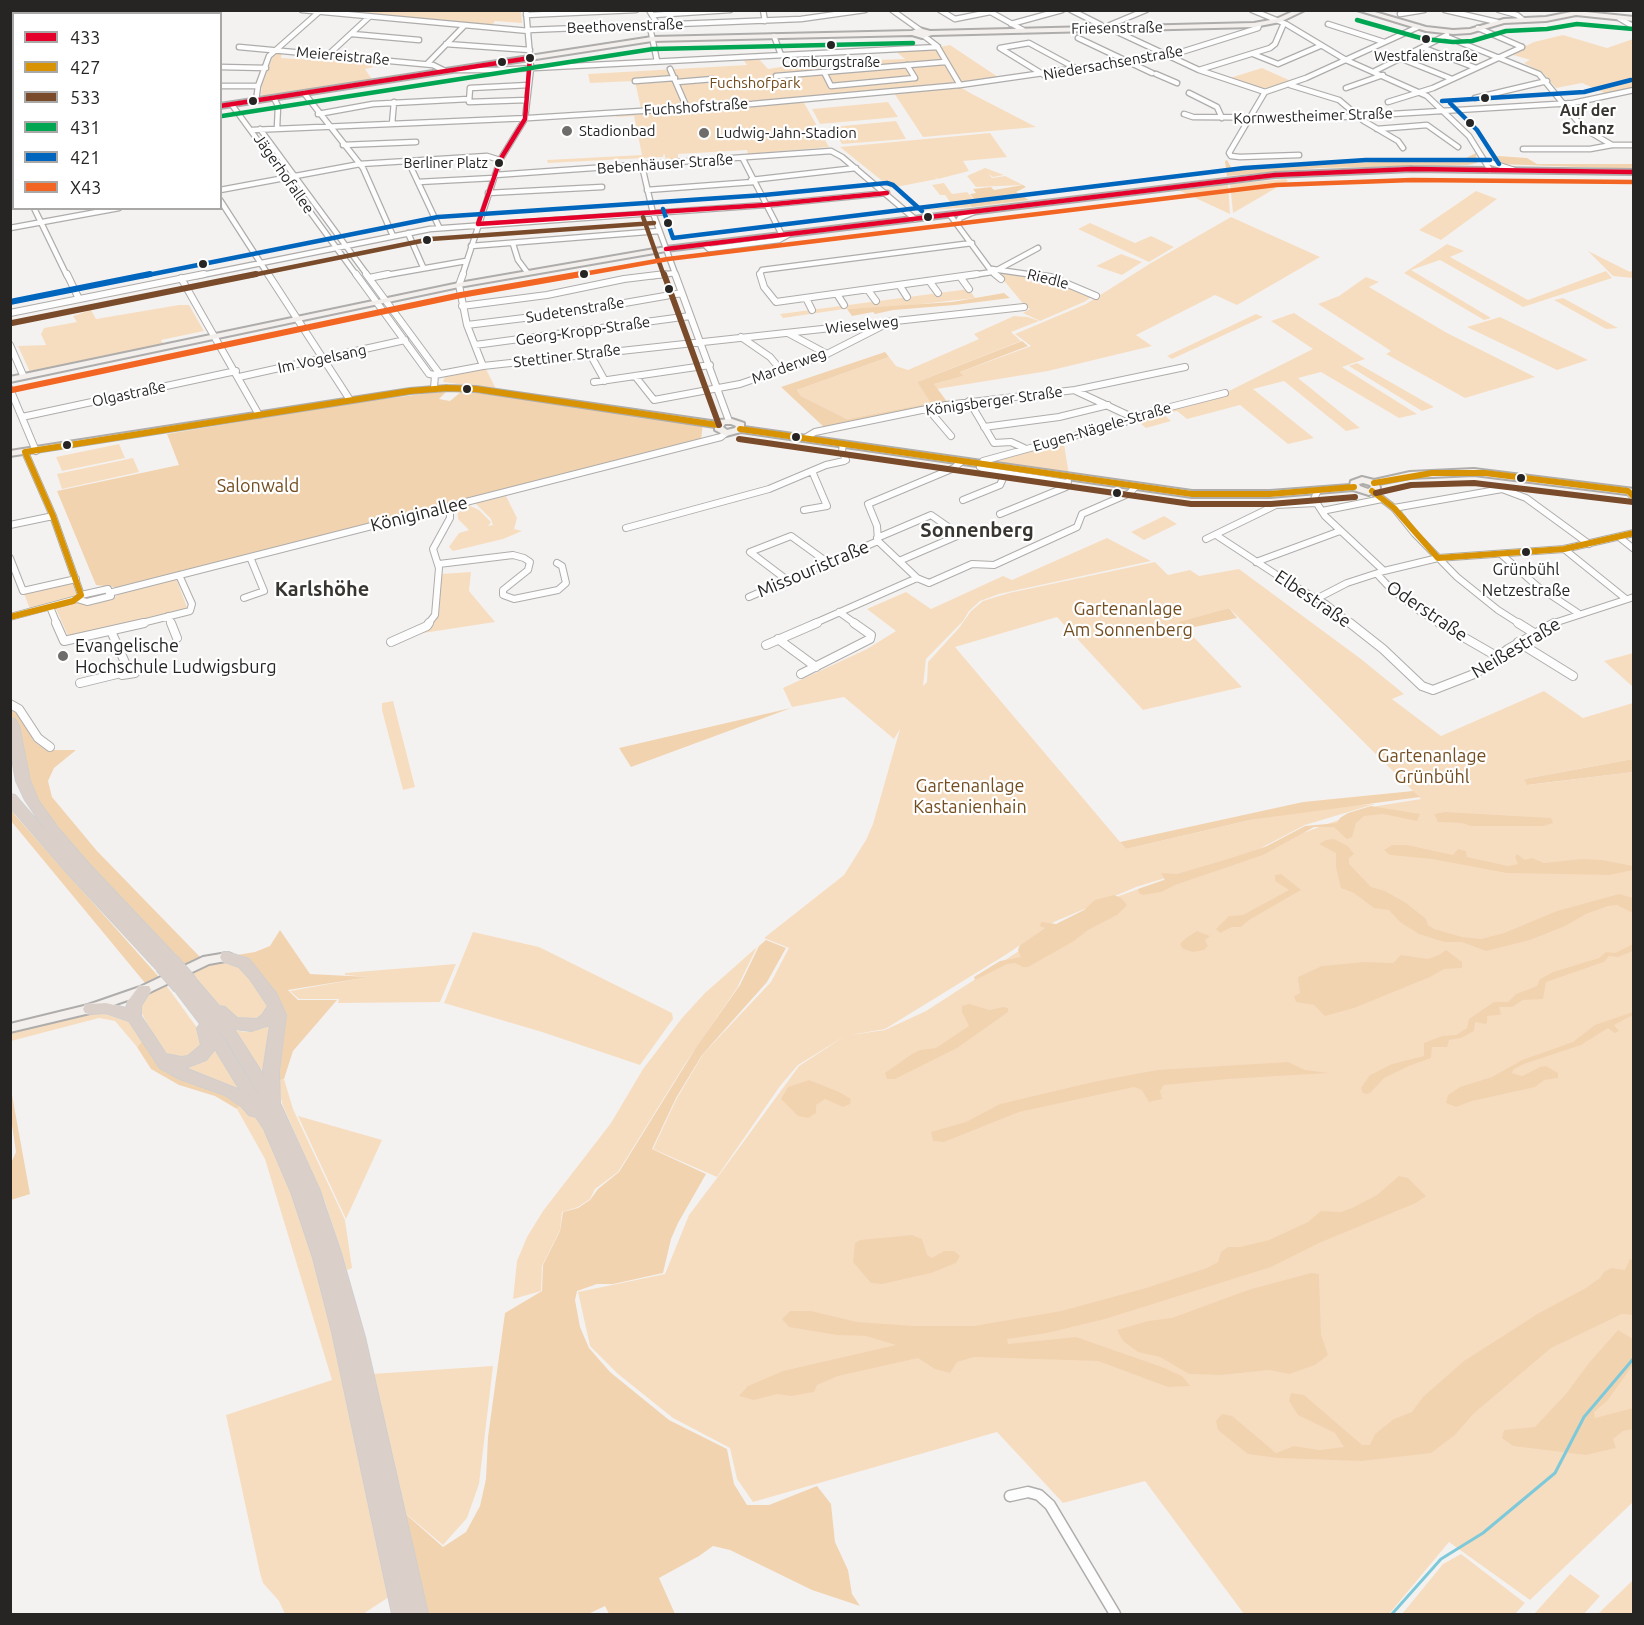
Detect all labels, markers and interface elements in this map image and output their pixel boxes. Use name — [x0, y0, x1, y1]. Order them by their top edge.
legend — [12, 12, 222, 210]
street label: Beethovenstraße — [566, 15, 684, 37]
street label: Friesenstraße — [1071, 18, 1163, 38]
text: 433 — [70, 27, 100, 47]
marker: Westfalenstraße — [1420, 33, 1432, 45]
marker: Comburgstraße — [825, 39, 837, 51]
street label: Niedersachsenstraße — [1042, 42, 1184, 84]
street label: Meiereistraße — [295, 43, 391, 69]
place label: Westfalenstraße — [1374, 48, 1478, 64]
unlabelled marker — [524, 52, 536, 64]
place label: Comburgstraße — [782, 54, 880, 70]
unlabelled marker — [496, 56, 508, 68]
text: 427 — [70, 57, 100, 77]
park label: Fuchshofpark — [709, 74, 801, 92]
text: 533 — [70, 87, 100, 107]
unlabelled marker — [1479, 92, 1491, 104]
street label: Fuchshofstraße — [643, 94, 749, 120]
unlabelled marker — [247, 95, 259, 107]
district label: Auf der Schanz — [1560, 101, 1616, 139]
street label: Kornwestheimer Straße — [1233, 104, 1393, 128]
text: 431 — [70, 117, 100, 137]
unlabelled marker — [1464, 117, 1476, 129]
place label: Stadionbad — [579, 122, 655, 140]
marker: Stadionbad — [560, 124, 574, 138]
place label: Ludwig-Jahn-Stadion — [716, 124, 857, 142]
marker: Ludwig-Jahn-Stadion — [697, 126, 711, 140]
street label: Jägerhofallee — [250, 131, 318, 217]
text: 421 — [70, 147, 100, 167]
street label: Bebenhäuser Straße — [596, 150, 734, 178]
place label: Berliner Platz — [404, 155, 488, 171]
marker: Berliner Platz — [493, 157, 505, 169]
text: X43 — [70, 177, 101, 197]
unlabelled marker — [922, 211, 934, 223]
unlabelled marker — [662, 217, 674, 229]
unlabelled marker — [421, 234, 433, 246]
unlabelled marker — [197, 258, 209, 270]
street label: Riedle — [1025, 265, 1071, 293]
unlabelled marker — [578, 268, 590, 280]
unlabelled marker — [663, 283, 675, 295]
street label: Sudetenstraße — [525, 293, 625, 327]
street label: Wieselweg — [825, 312, 899, 338]
street label: Georg-Kropp-Straße — [515, 313, 651, 349]
street label: Stettiner Straße — [512, 340, 622, 372]
street label: Im Vogelsang — [276, 341, 368, 377]
street label: Marderweg — [749, 344, 829, 388]
street label: Olgastraße — [90, 377, 168, 411]
street label: Königsberger Straße — [924, 382, 1064, 420]
unlabelled marker — [461, 383, 473, 395]
street label: Eugen-Nägele-Straße — [1031, 399, 1173, 455]
unlabelled marker — [790, 431, 802, 443]
unlabelled marker — [61, 439, 73, 451]
unlabelled marker — [1515, 472, 1527, 484]
park label: Salonwald — [217, 475, 299, 497]
unlabelled marker — [1111, 487, 1123, 499]
street label: Königinallee — [368, 491, 470, 537]
district label: Sonnenberg — [920, 518, 1034, 542]
street label: Missouristraße — [754, 536, 872, 602]
marker: Grünbühl Netzestraße — [1520, 546, 1532, 558]
place label: Grünbühl Netzestraße — [1482, 560, 1570, 598]
street label: Elbestraße — [1271, 566, 1355, 632]
street label: Oderstraße — [1382, 576, 1472, 646]
district label: Karlshöhe — [275, 577, 369, 601]
park label: Gartenanlage Am Sonnenberg — [1063, 598, 1193, 640]
street label: Neißestraße — [1468, 613, 1564, 683]
place label: Evangelische Hochschule Ludwigsburg — [75, 635, 277, 678]
marker: Evangelische Hochschule Ludwigsburg — [56, 649, 70, 663]
park label: Gartenanlage Grünbühl — [1377, 745, 1487, 788]
park label: Gartenanlage Kastanienhain — [913, 775, 1027, 818]

